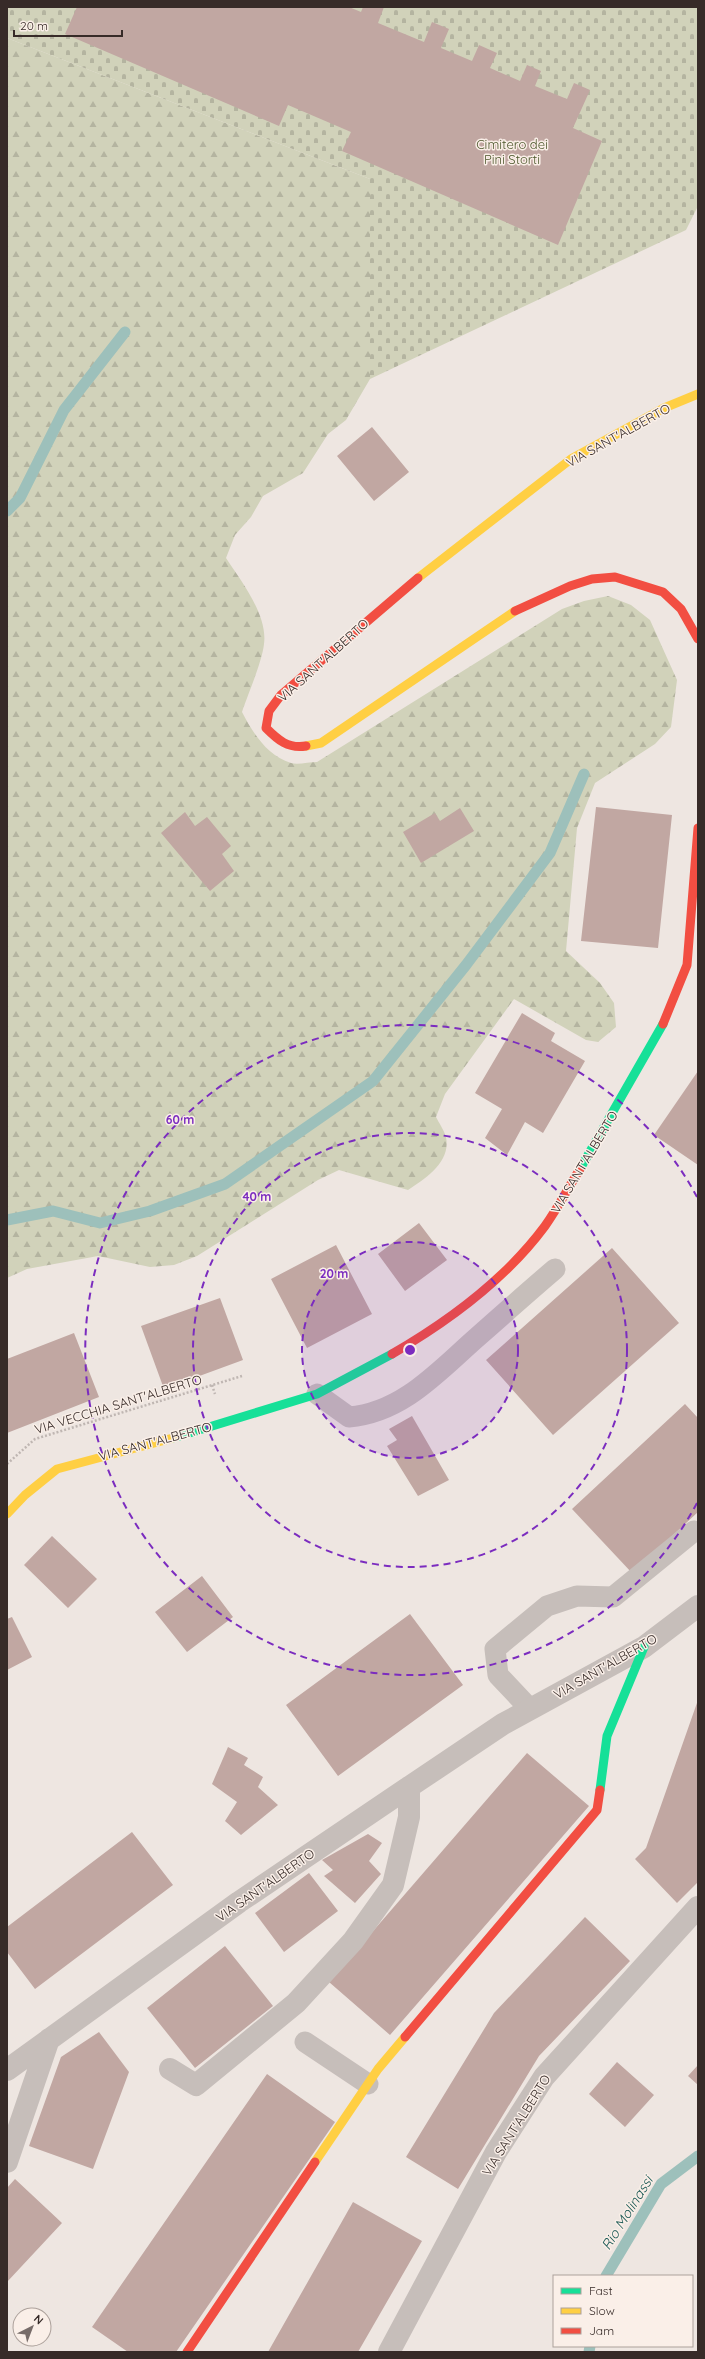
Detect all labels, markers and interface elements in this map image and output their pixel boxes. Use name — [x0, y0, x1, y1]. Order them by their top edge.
scale bar — [14, 12, 122, 38]
text: 20 m — [20, 18, 48, 33]
park label: Cimitero dei Pini Storti — [476, 136, 548, 167]
street label: VIA SANT'ALBERTO — [563, 400, 673, 470]
street label: VIA SANT'ALBERTO — [274, 615, 372, 705]
street label: VIA SANT'ALBERTO — [547, 1108, 621, 1216]
text: 60 m — [166, 1112, 194, 1127]
text: 40 m — [243, 1189, 271, 1204]
text: 20 m — [320, 1266, 348, 1281]
centre of rings — [403, 1343, 417, 1357]
street label: VIA VECCHIA SANT'ALBERTO — [32, 1371, 204, 1437]
street label: VIA SANT'ALBERTO — [97, 1418, 213, 1464]
street label: VIA SANT'ALBERTO — [550, 1630, 660, 1702]
street label: VIA SANT'ALBERTO — [213, 1845, 317, 1925]
street label: VIA SANT'ALBERTO — [478, 2071, 554, 2179]
water label: Rio Molinassi — [597, 2171, 658, 2253]
legend — [553, 2275, 693, 2347]
text: Fast — [589, 2283, 613, 2298]
text: Slow — [589, 2303, 615, 2318]
north arrow — [12, 2307, 52, 2347]
text: N — [31, 2312, 46, 2327]
text: Jam — [589, 2323, 614, 2338]

